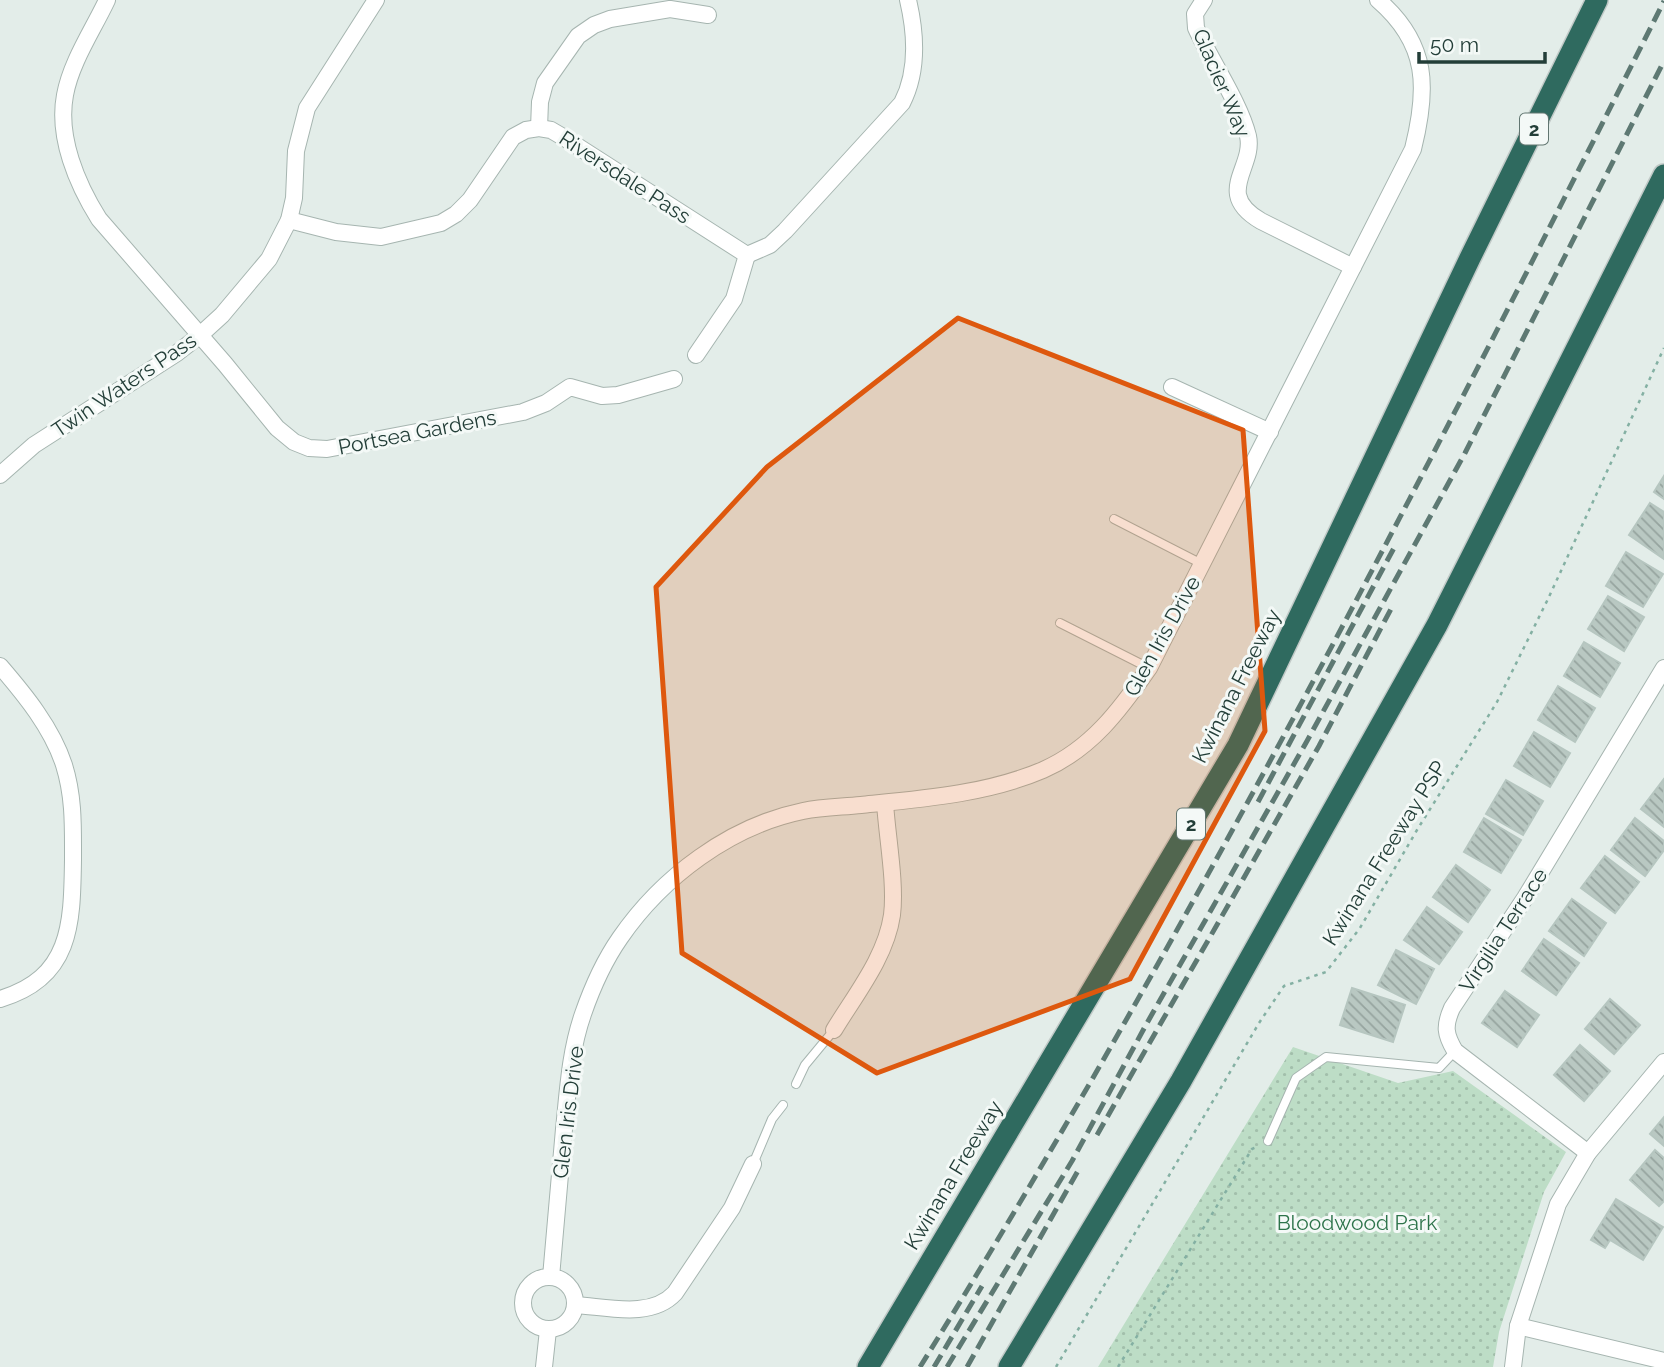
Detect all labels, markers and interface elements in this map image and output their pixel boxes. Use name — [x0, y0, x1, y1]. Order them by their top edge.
scale bar — [1419, 21, 1545, 65]
street label: Glacier Way — [1188, 25, 1256, 141]
text: 50 m — [1430, 32, 1479, 57]
road number: 2 — [1520, 113, 1548, 144]
street label: Riversdale Pass — [555, 125, 695, 229]
street label: Twin Waters Pass — [47, 328, 201, 442]
street label: Portsea Gardens — [336, 404, 498, 460]
street label: Glen Iris Drive — [1119, 572, 1205, 700]
street label: Kwinana Freeway — [1186, 605, 1286, 767]
street label: Kwinana Freeway PSP — [1317, 756, 1451, 950]
road number: 2 — [1177, 808, 1205, 839]
street label: Virgilia Terrace — [1454, 863, 1552, 997]
street label: Glen Iris Drive — [547, 1044, 589, 1180]
street label: Kwinana Freeway — [899, 1096, 1007, 1254]
park label: Bloodwood Park — [1277, 1210, 1437, 1235]

